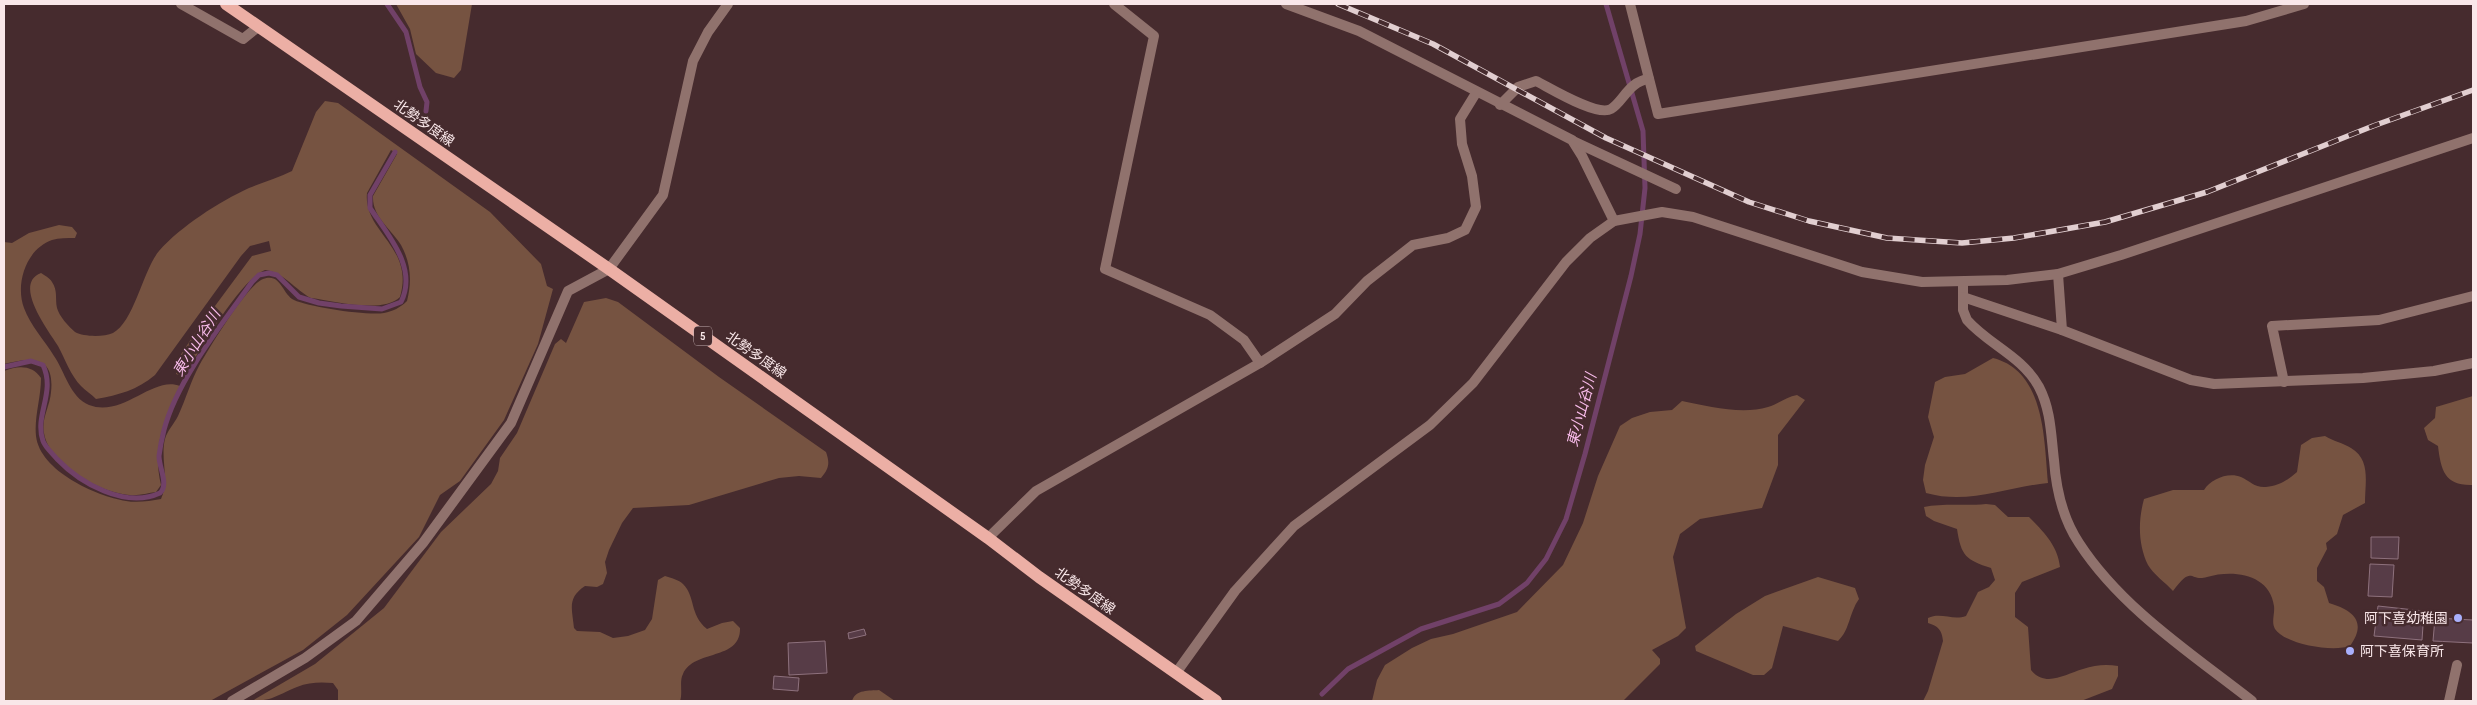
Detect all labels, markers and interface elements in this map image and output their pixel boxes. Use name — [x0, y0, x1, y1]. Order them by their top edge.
street label: 北勢多度線 — [390, 96, 458, 150]
water label: 東小山谷川 — [169, 304, 226, 380]
road number: 5 — [694, 326, 712, 346]
street label: 北勢多度線 — [722, 328, 790, 382]
water label: 東小山谷川 — [1563, 369, 1601, 449]
street label: 北勢多度線 — [1051, 564, 1119, 618]
place label: 阿下喜幼稚園 — [2364, 610, 2448, 627]
marker: 阿下喜幼稚園 — [2452, 612, 2464, 624]
place label: 阿下喜保育所 — [2360, 643, 2444, 660]
marker: 阿下喜保育所 — [2344, 645, 2356, 657]

